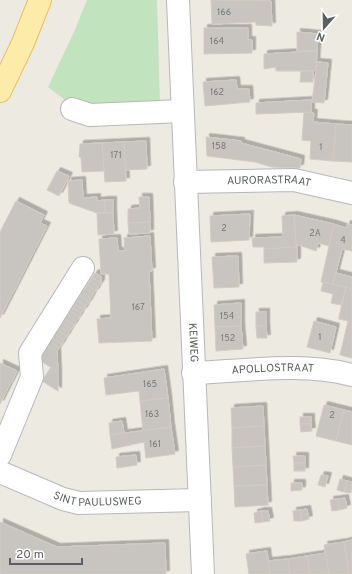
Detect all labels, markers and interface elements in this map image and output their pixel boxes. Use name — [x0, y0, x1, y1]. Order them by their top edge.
house number: 166 — [217, 7, 231, 18]
north arrow — [304, 8, 344, 48]
text: N — [315, 29, 327, 44]
house number: 164 — [210, 36, 225, 47]
house number: 162 — [210, 87, 224, 98]
house number: 158 — [212, 141, 226, 152]
house number: 1 — [319, 142, 323, 153]
house number: 171 — [110, 150, 122, 161]
street label: AURORASTRAAT — [227, 172, 312, 191]
house number: 2 — [221, 223, 227, 234]
house number: 2A — [309, 228, 321, 239]
house number: 4 — [340, 235, 346, 246]
house number: 167 — [131, 302, 145, 313]
house number: 154 — [220, 311, 235, 322]
street label: KEIWEG — [185, 322, 201, 363]
house number: 1 — [318, 332, 322, 343]
house number: 152 — [221, 333, 235, 344]
street label: APOLLOSTRAAT — [231, 361, 315, 378]
house number: 165 — [143, 379, 157, 390]
house number: 163 — [145, 409, 159, 420]
house number: 2 — [329, 410, 335, 421]
house number: 161 — [149, 439, 161, 450]
street label: SINT PAULUSWEG — [51, 489, 142, 510]
scale bar — [10, 540, 82, 566]
text: 20 m — [16, 547, 44, 563]

